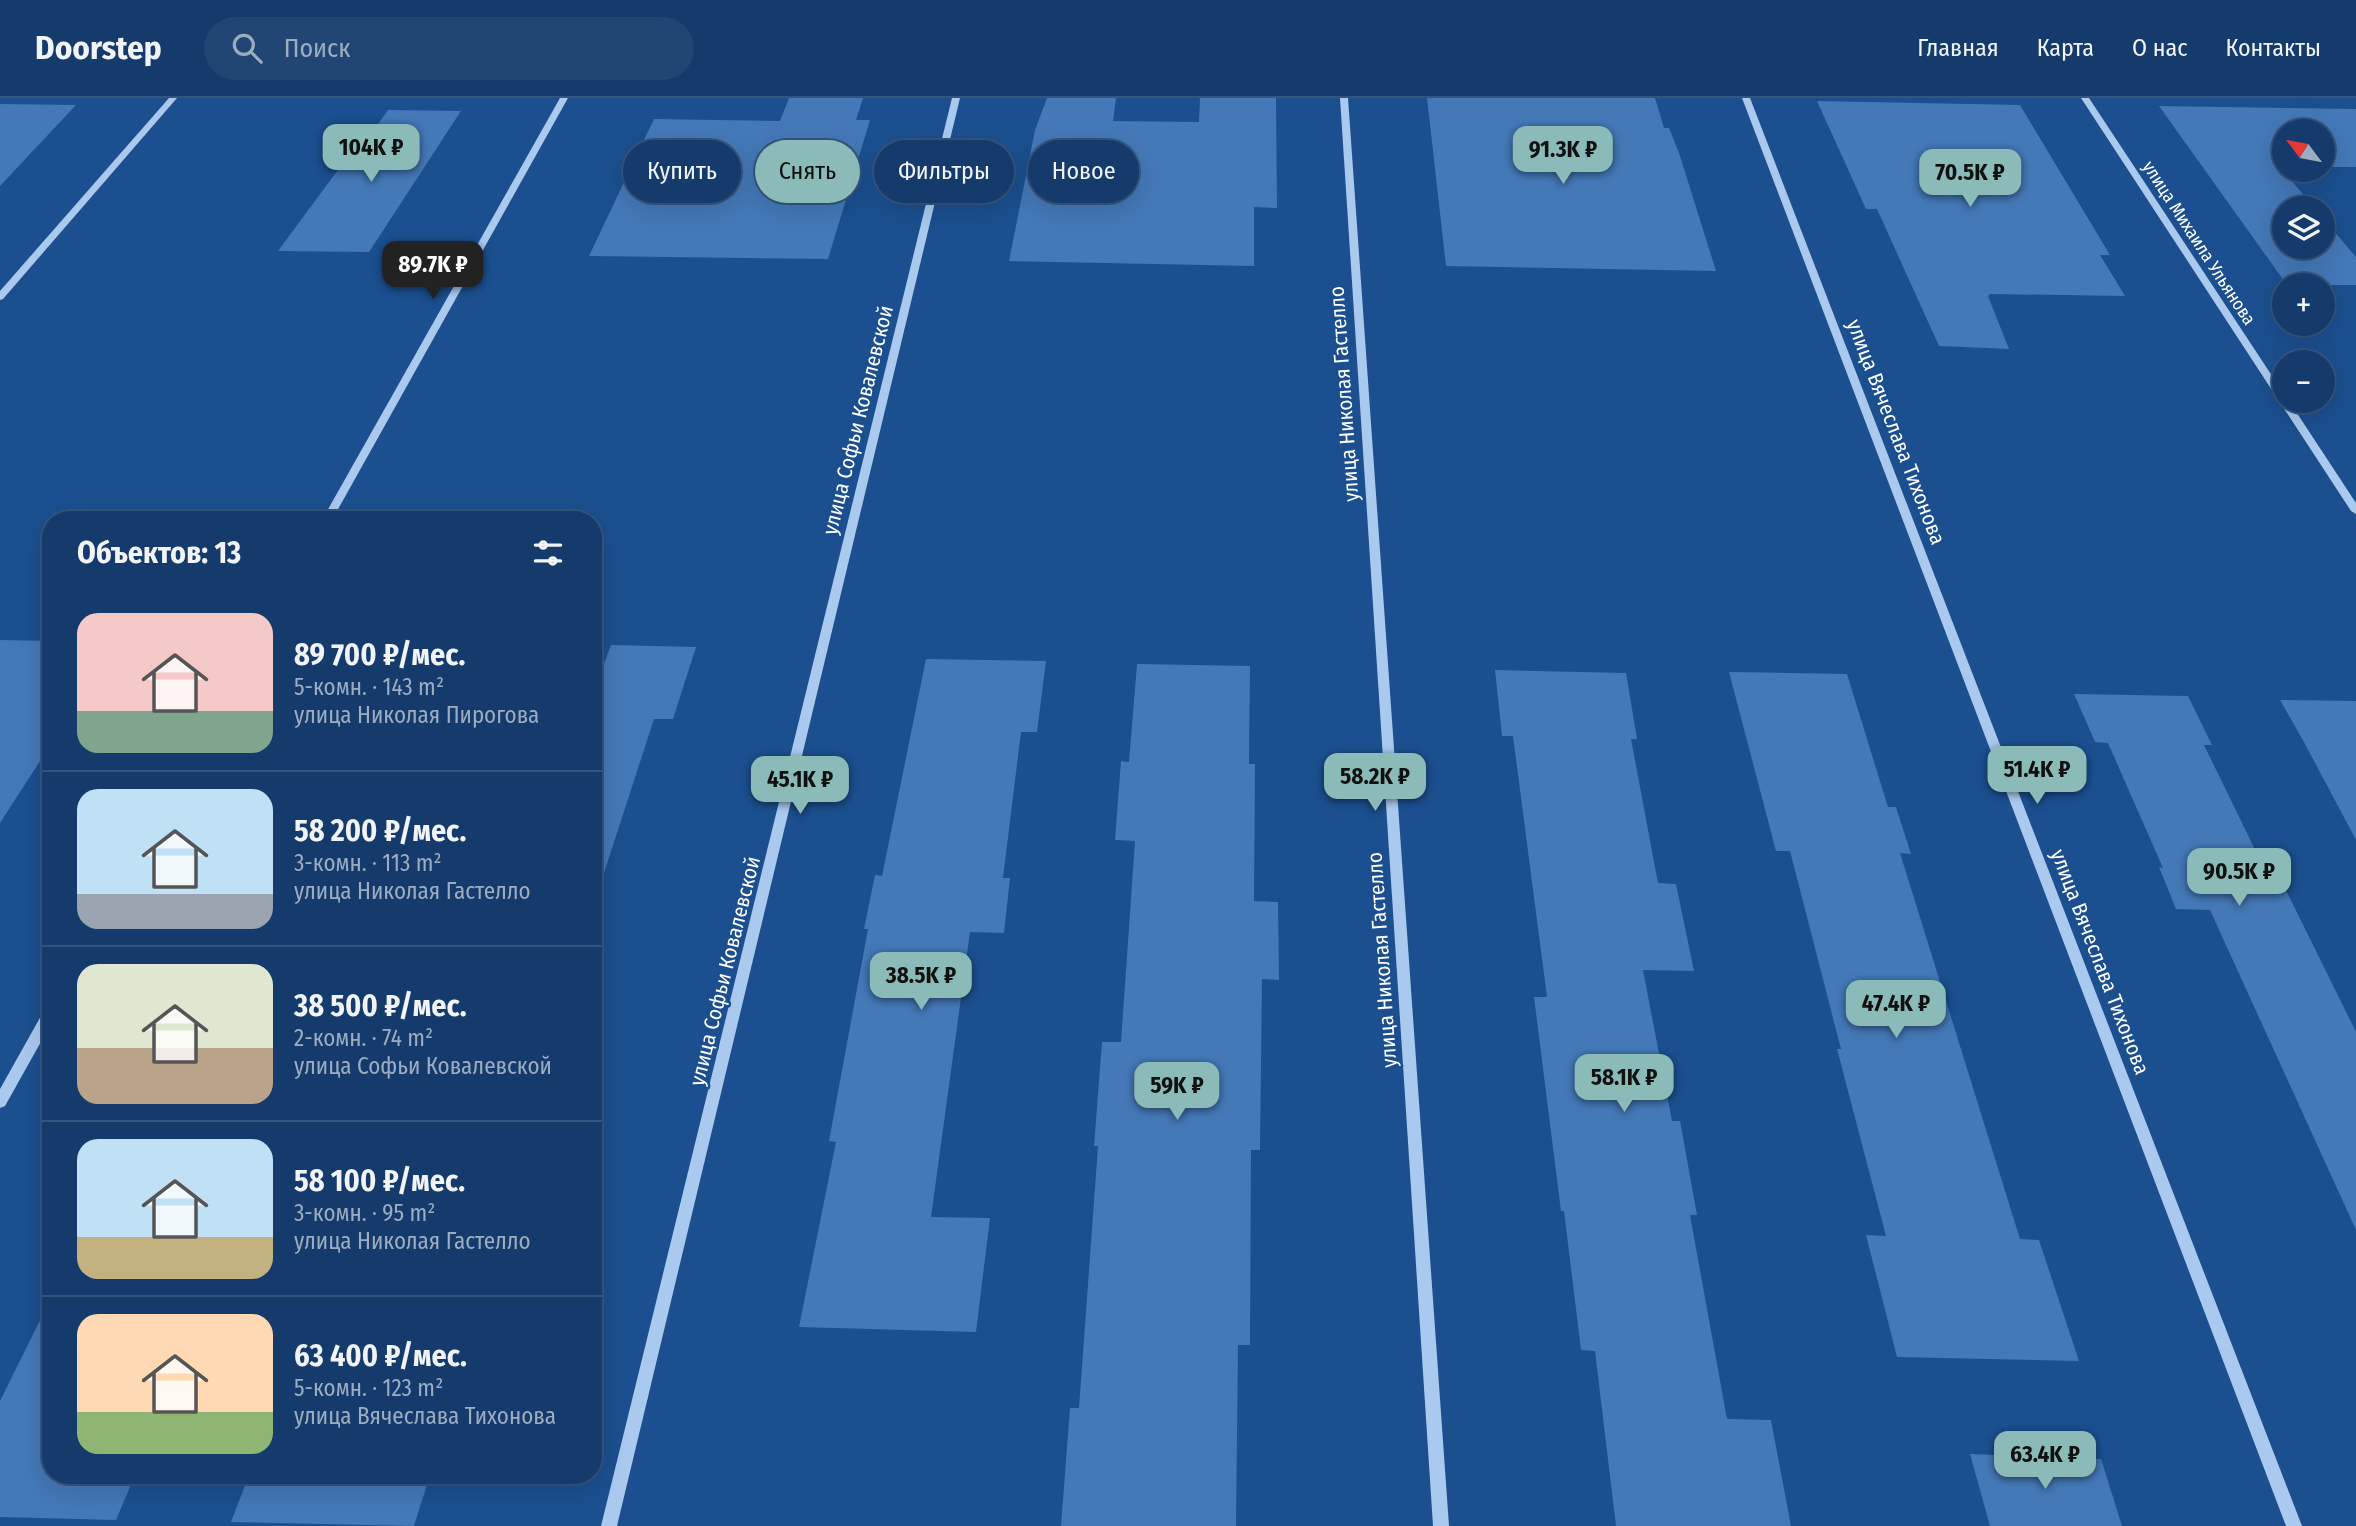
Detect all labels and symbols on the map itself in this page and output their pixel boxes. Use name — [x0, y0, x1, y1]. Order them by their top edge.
north arrow — [2272, 119, 2334, 182]
pin: 104K ₽ — [314, 125, 428, 184]
pin: 91.3K ₽ — [1498, 126, 1628, 186]
pin: 70.5K ₽ — [1905, 150, 2035, 209]
street label: улица Михаила Ульянова — [2138, 157, 2260, 329]
pin: 89.7K ₽ — [368, 242, 498, 301]
street label: улица Николая Гастелло — [1323, 285, 1365, 503]
street label: улица Софьи Ковалевской — [817, 303, 899, 537]
street label: улица Вячеслава Тихонова — [1841, 316, 1951, 548]
pin: 51.4K ₽ — [1972, 746, 2102, 806]
pin: 58.2K ₽ — [1310, 754, 1440, 813]
pin: 45.1K ₽ — [735, 756, 865, 816]
street label: улица Вячеслава Тихонова — [2045, 846, 2155, 1078]
pin: 90.5K ₽ — [2174, 848, 2304, 908]
street label: улица Николая Гастелло — [1361, 851, 1403, 1069]
street label: улица Софьи Ковалевской — [684, 854, 766, 1088]
pin: 38.5K ₽ — [856, 953, 986, 1012]
pin: 47.4K ₽ — [1831, 981, 1961, 1040]
pin: 58.1K ₽ — [1559, 1054, 1689, 1114]
pin: 59K ₽ — [1128, 1062, 1226, 1122]
pin: 63.4K ₽ — [1980, 1432, 2110, 1491]

